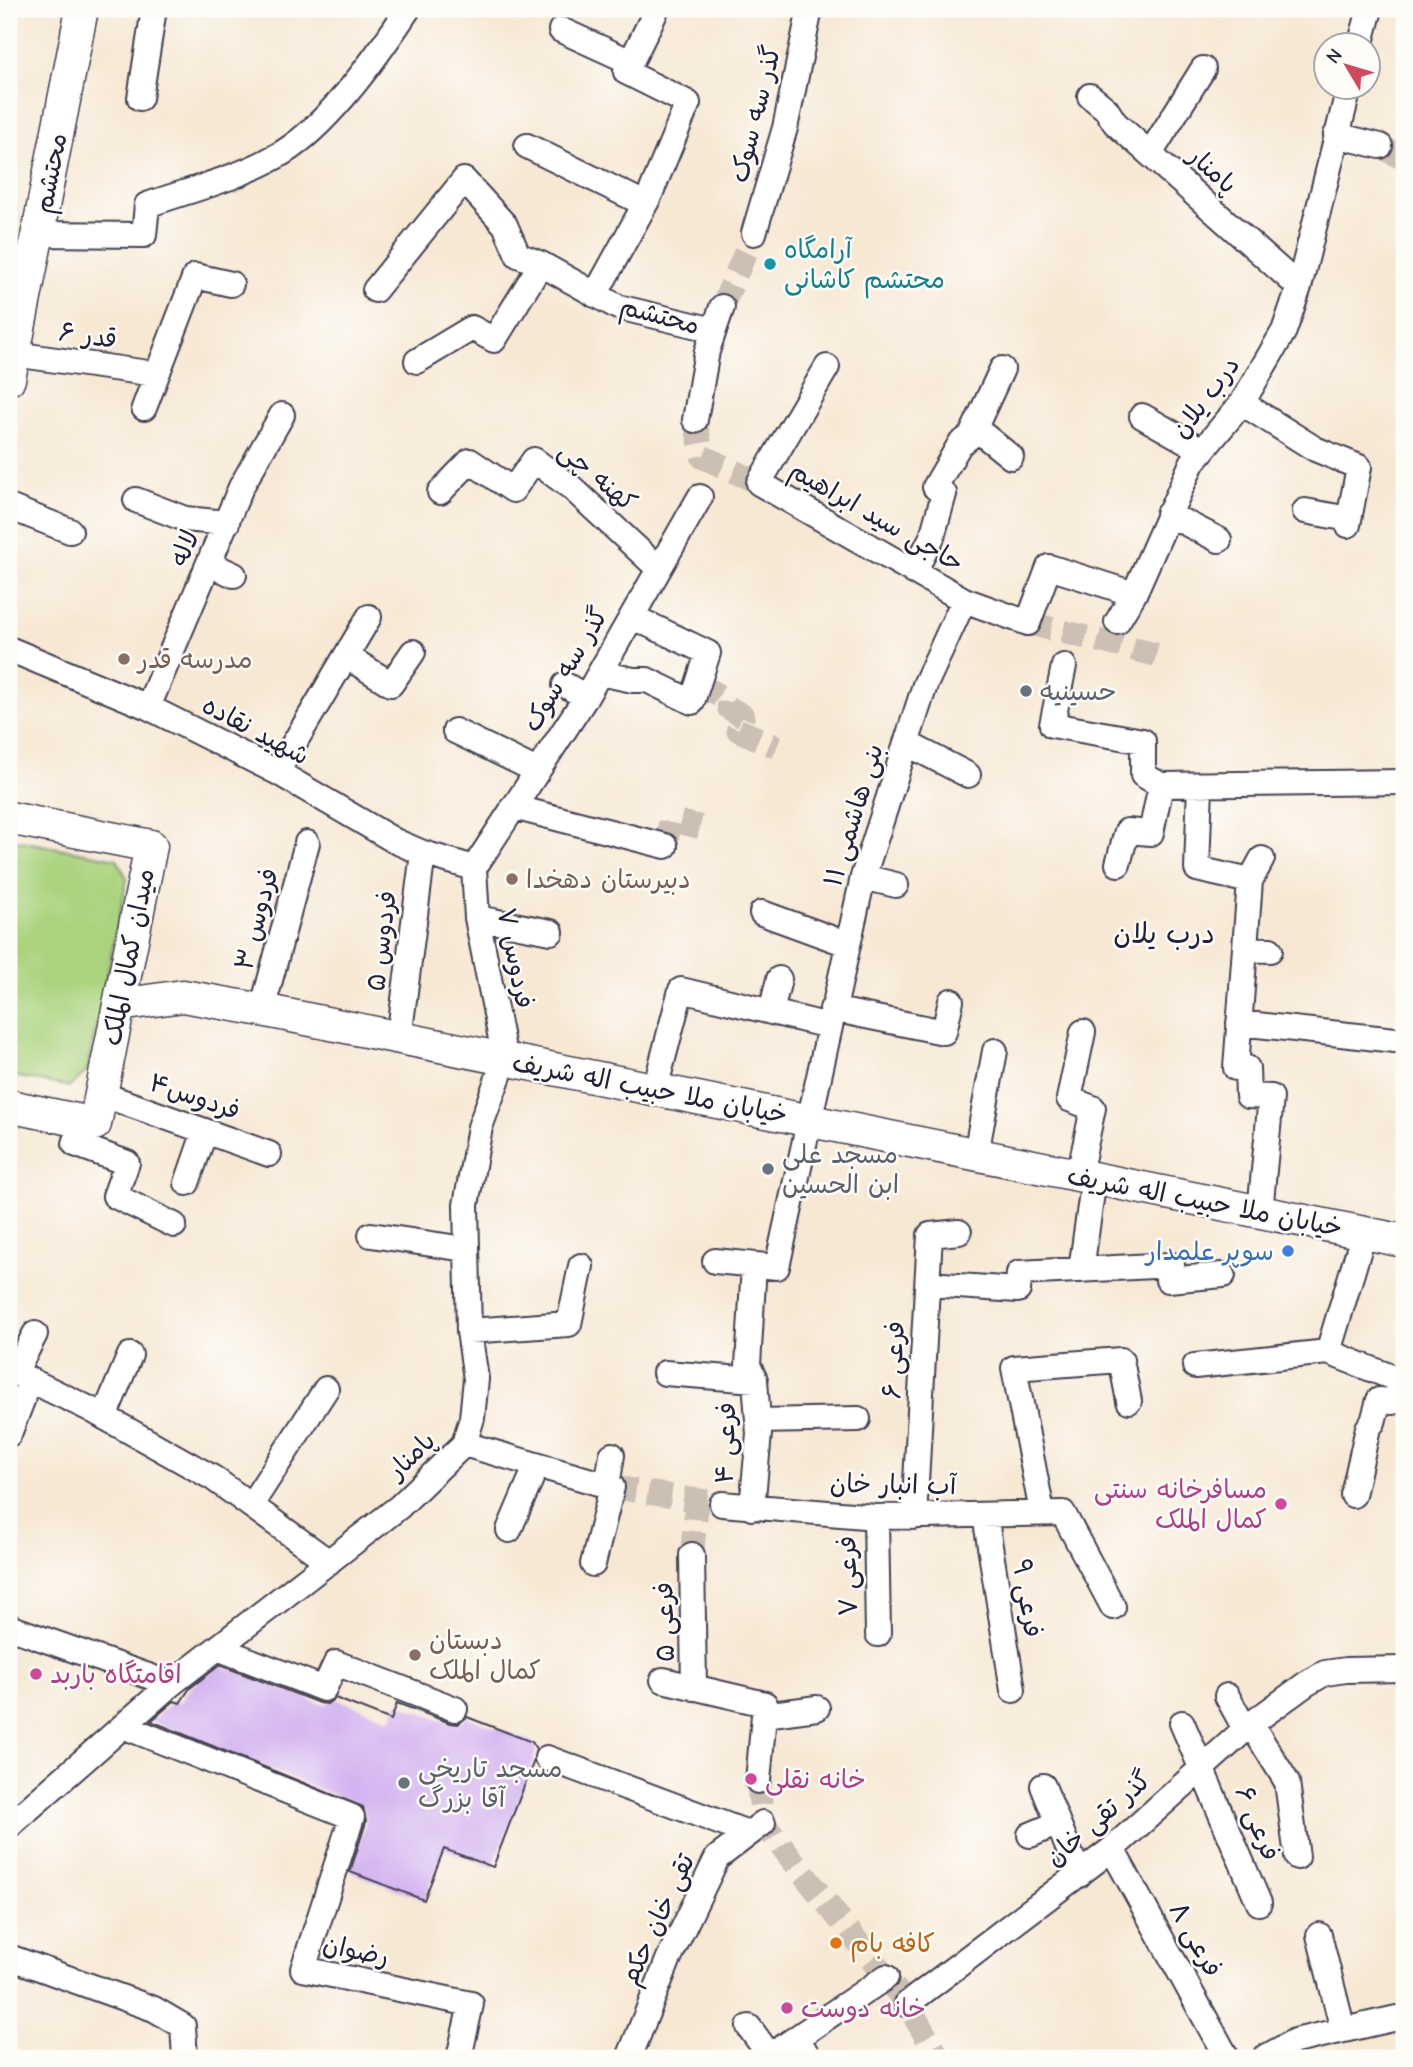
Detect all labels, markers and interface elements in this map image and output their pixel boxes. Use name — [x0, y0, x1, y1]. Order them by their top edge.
north arrow — [1312, 32, 1382, 102]
street label: گذر سه سوک — [724, 42, 787, 186]
text: N — [1322, 44, 1347, 68]
street label: محتشم — [29, 131, 77, 217]
street label: پامنار — [1180, 140, 1243, 201]
place label: آرامگاه محتشم کاشانی — [784, 234, 945, 299]
marker: آرامگاه محتشم کاشانی — [762, 256, 778, 272]
street label: محتشم — [616, 291, 703, 345]
street label: قدر ۶ — [57, 317, 119, 355]
street label: درب یلان — [1165, 351, 1246, 444]
street label: کهنه چی — [552, 436, 642, 519]
street label: حاجی سید ابراهیم — [782, 455, 969, 582]
street label: لاله — [164, 526, 206, 571]
street label: گذر سه سوک — [516, 601, 615, 737]
place label: مدرسه قدر — [136, 645, 252, 675]
marker: مدرسه قدر — [116, 651, 132, 667]
place label: حسینیه — [1040, 677, 1117, 707]
marker: حسینیه — [1018, 683, 1034, 699]
street label: شهید نقاده — [197, 690, 314, 772]
street label: بنی هاشمی ۱۱ — [818, 740, 891, 891]
street label: فردوس ۳ — [229, 865, 285, 974]
place label: دبیرستان دهخدا — [526, 865, 691, 895]
street label: میدان کمال الملک — [97, 866, 161, 1048]
marker: دبیرستان دهخدا — [504, 871, 520, 887]
street label: فردوس ۵ — [361, 889, 403, 993]
street label: فردوس ۷ — [491, 905, 539, 1011]
district label: درب یلان — [1113, 918, 1215, 951]
street label: خیابان ملا حبیب اله شریف — [510, 1048, 790, 1130]
street label: فردوس۴ — [145, 1067, 244, 1126]
place label: مسجد علی ابن الحسین — [782, 1140, 899, 1200]
marker: مسجد علی ابن الحسین — [760, 1161, 776, 1177]
street label: خیابان ملا حبیب اله شریف — [1065, 1161, 1345, 1243]
place label: سوپر علمدار — [1144, 1237, 1274, 1268]
marker: سوپر علمدار — [1280, 1243, 1296, 1259]
street label: فرعی ۶ — [877, 1320, 912, 1400]
street label: فرعی ۴ — [710, 1402, 743, 1485]
street label: پامنار — [380, 1426, 443, 1488]
street label: آب انبار خان — [829, 1469, 958, 1501]
place label: مسافرخانه سنتی کمال الملک — [1094, 1475, 1267, 1535]
marker: مسافرخانه سنتی کمال الملک — [1273, 1496, 1289, 1512]
street label: فرعی ۷ — [832, 1535, 865, 1617]
street label: فرعی ۹ — [1005, 1557, 1048, 1640]
street label: فرعی ۵ — [649, 1582, 682, 1662]
place label: دبستان کمال الملک — [429, 1626, 541, 1686]
marker: دبستان کمال الملک — [407, 1647, 423, 1663]
place label: اقامتگاه باربد — [50, 1659, 182, 1690]
marker: اقامتگاه باربد — [28, 1666, 44, 1682]
place label: مسجد تاریخی آقا بزرگ — [418, 1754, 562, 1814]
street label: گذر تقی خان — [1039, 1764, 1158, 1874]
place label: خانه نقلی — [765, 1765, 866, 1796]
marker: خانه نقلی — [743, 1771, 759, 1787]
marker: مسجد تاریخی آقا بزرگ — [396, 1775, 412, 1791]
street label: فرعی ۶ — [1228, 1782, 1286, 1866]
street label: تقی خان حکم — [614, 1849, 705, 1991]
street label: فرعی ۸ — [1162, 1897, 1228, 1982]
street label: رضوان — [320, 1929, 392, 1973]
place label: کافه بام — [850, 1929, 935, 1963]
marker: کافه بام — [828, 1935, 844, 1951]
place label: خانه دوست — [801, 1994, 926, 2024]
marker: خانه دوست — [779, 2000, 795, 2016]

